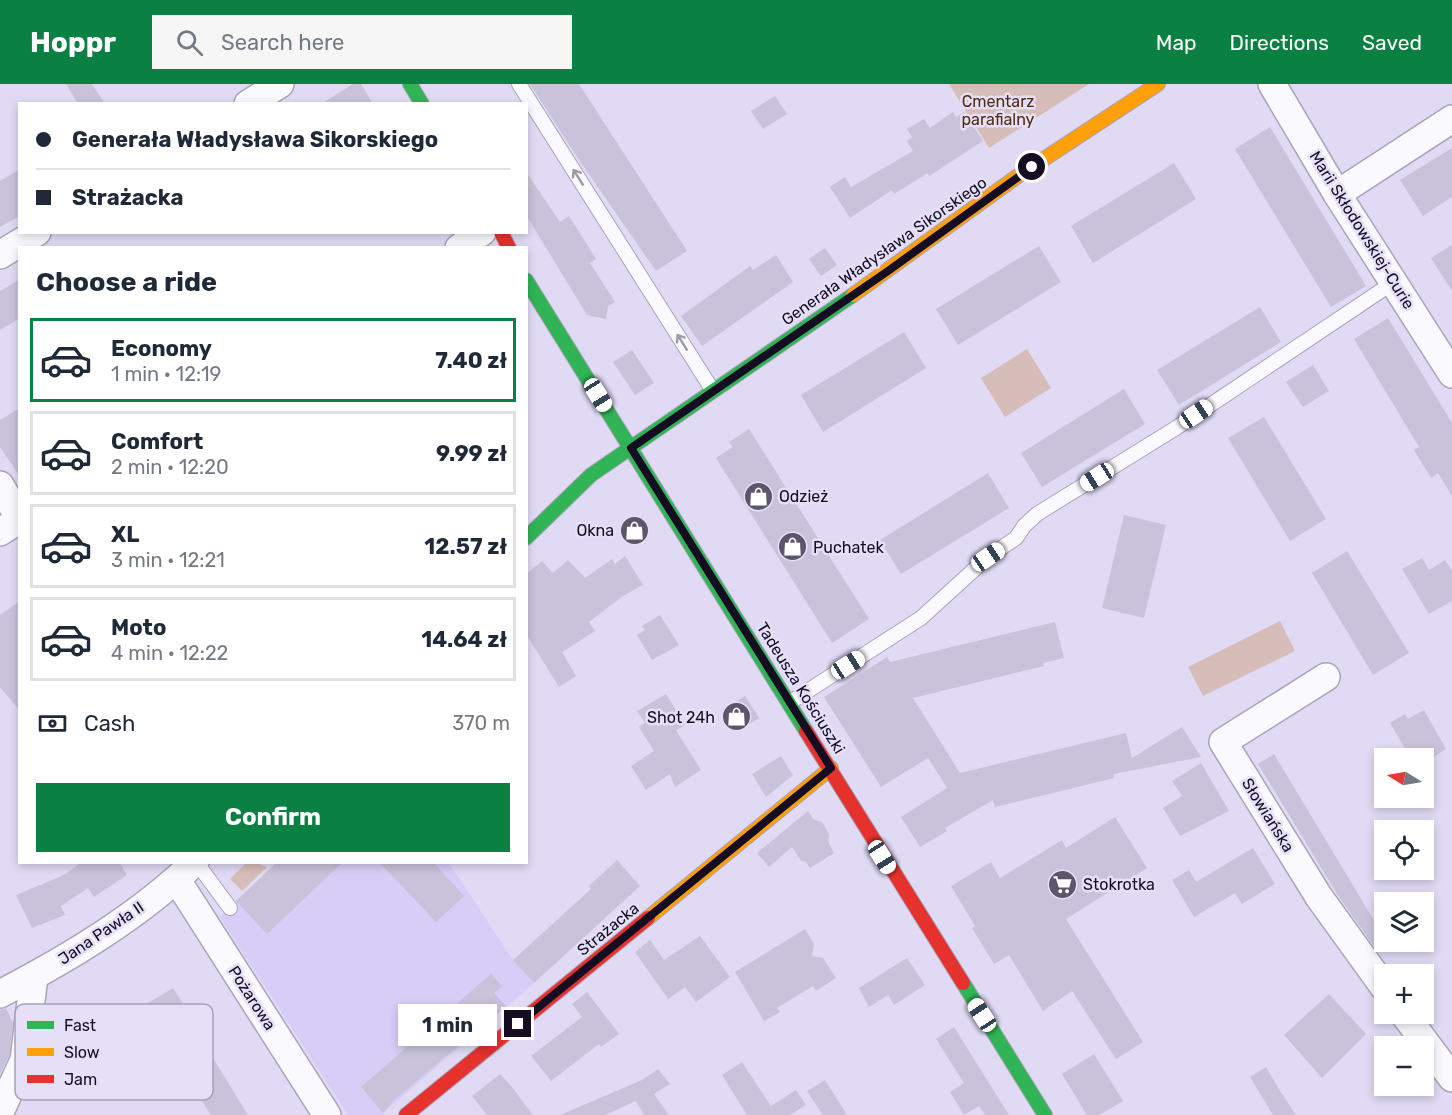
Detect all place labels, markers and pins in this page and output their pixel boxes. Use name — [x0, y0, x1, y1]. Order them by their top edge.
shop icon: Odzież — [742, 480, 774, 512]
place label: Odzież — [779, 487, 828, 506]
shop icon: Okna — [619, 514, 651, 546]
place label: Okna — [576, 521, 614, 540]
shop icon: Puchatek — [776, 531, 808, 563]
place label: Puchatek — [813, 538, 884, 557]
shop icon: Shot 24h — [720, 701, 752, 733]
place label: Shot 24h — [647, 708, 715, 727]
supermarket icon: Stokrotka — [1046, 868, 1078, 900]
place label: Stokrotka — [1083, 875, 1155, 894]

